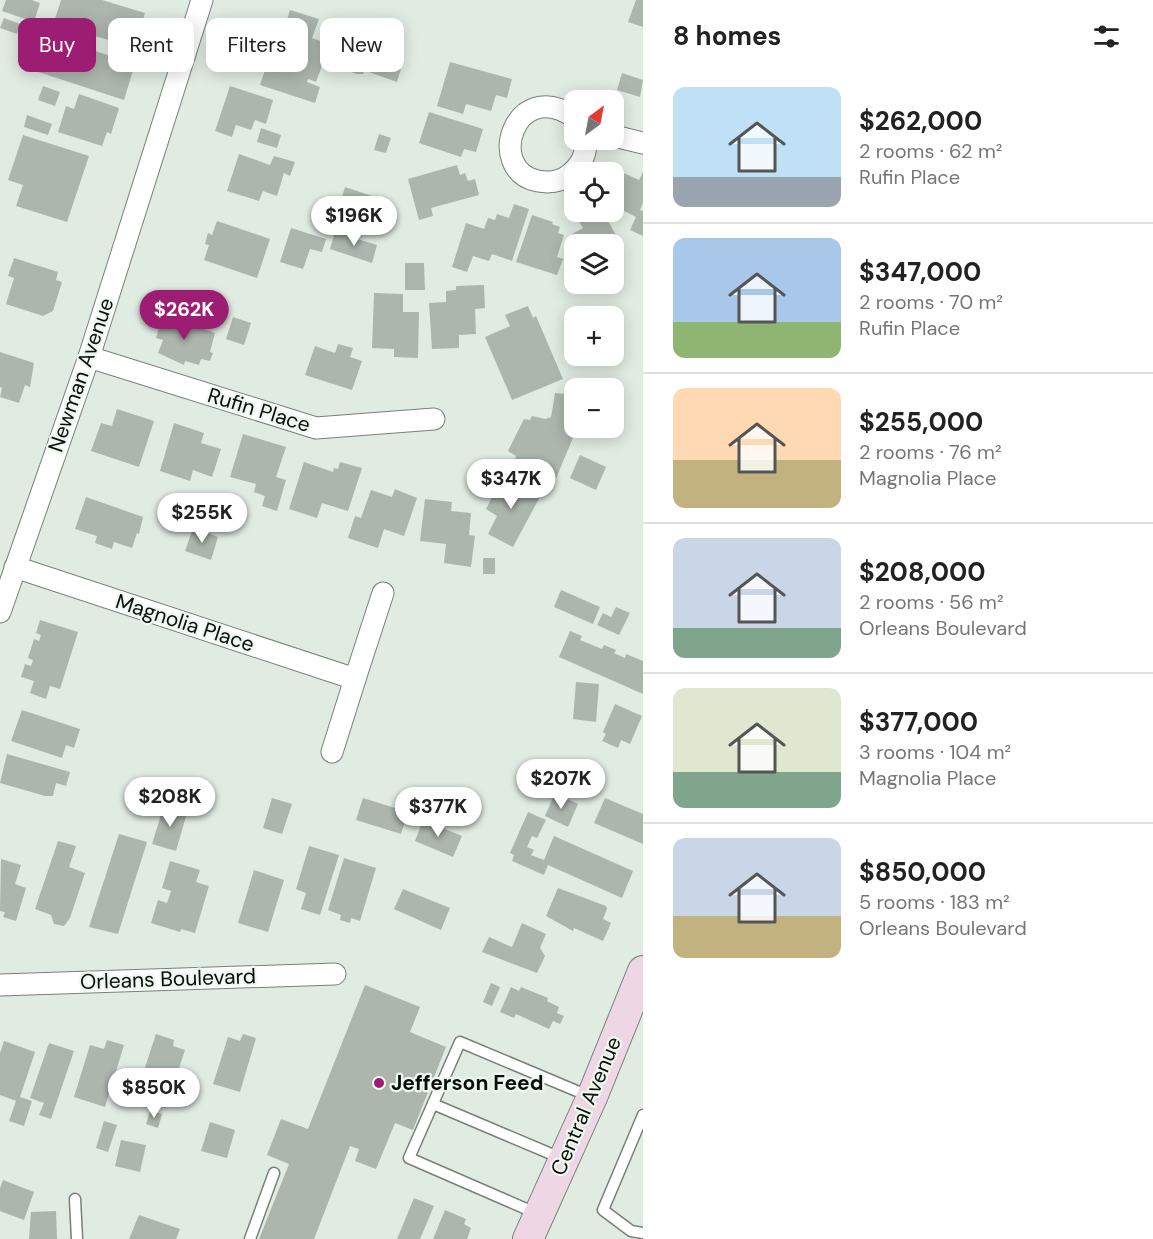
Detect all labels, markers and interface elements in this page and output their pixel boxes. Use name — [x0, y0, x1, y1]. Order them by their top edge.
chip: Buy — [18, 18, 96, 72]
chip: Rent — [108, 18, 194, 72]
chip: Filters — [206, 18, 308, 72]
chip: New — [320, 18, 404, 72]
text: 8 homes — [673, 19, 781, 53]
icon: filters — [1090, 20, 1123, 53]
north arrow — [564, 90, 624, 150]
map controls — [564, 90, 624, 438]
text: $262,000 — [859, 104, 982, 138]
icon: home — [721, 111, 793, 183]
text: 2 rooms · 62 m² — [859, 138, 1002, 164]
button: locate — [564, 162, 624, 222]
text: Rufin Place — [859, 164, 960, 190]
pin: $196K — [312, 196, 396, 247]
text: $196K — [325, 202, 383, 228]
button: layers — [564, 234, 624, 294]
text: $347,000 — [859, 255, 981, 289]
icon: home — [721, 262, 793, 334]
text: 2 rooms · 70 m² — [859, 289, 1003, 315]
pin: $262K — [142, 290, 226, 341]
street label: Newman Avenue — [42, 294, 120, 456]
text: $262K — [154, 296, 214, 322]
button: + — [564, 306, 624, 366]
text: Rufin Place — [859, 315, 960, 341]
button: − — [564, 378, 624, 438]
street label: Rufin Place — [204, 381, 314, 439]
text: $255,000 — [859, 405, 983, 439]
icon: home — [721, 412, 793, 484]
text: 2 rooms · 76 m² — [859, 439, 1002, 465]
pin: $347K — [469, 459, 553, 510]
text: $347K — [481, 465, 541, 491]
text: Magnolia Place — [859, 465, 996, 491]
pin: $255K — [160, 493, 244, 544]
text: $255K — [171, 499, 233, 525]
text: $208,000 — [859, 555, 986, 589]
icon: home — [721, 562, 793, 634]
street label: Magnolia Place — [112, 587, 258, 659]
text: 2 rooms · 56 m² — [859, 589, 1004, 615]
text: Orleans Boulevard — [859, 615, 1027, 641]
text: $377,000 — [859, 705, 978, 739]
icon: home — [721, 712, 793, 784]
text: 3 rooms · 104 m² — [859, 739, 1011, 765]
pin: $207K — [519, 759, 603, 810]
text: $207K — [530, 765, 592, 791]
text: Magnolia Place — [859, 765, 996, 791]
pin: $208K — [128, 777, 212, 828]
text: $208K — [138, 783, 202, 809]
pin: $377K — [396, 787, 480, 838]
text: $377K — [409, 793, 467, 819]
text: $850,000 — [859, 855, 986, 889]
icon: home — [721, 862, 793, 934]
text: 5 rooms · 183 m² — [859, 889, 1010, 915]
text: Orleans Boulevard — [859, 915, 1027, 941]
street label: Orleans Boulevard — [80, 962, 256, 996]
street label: Central Avenue — [544, 1032, 628, 1180]
pin: $850K — [112, 1068, 196, 1119]
place label: Jefferson Feed — [391, 1069, 543, 1097]
text: $850K — [122, 1074, 186, 1100]
marker: Jefferson Feed — [372, 1076, 386, 1090]

